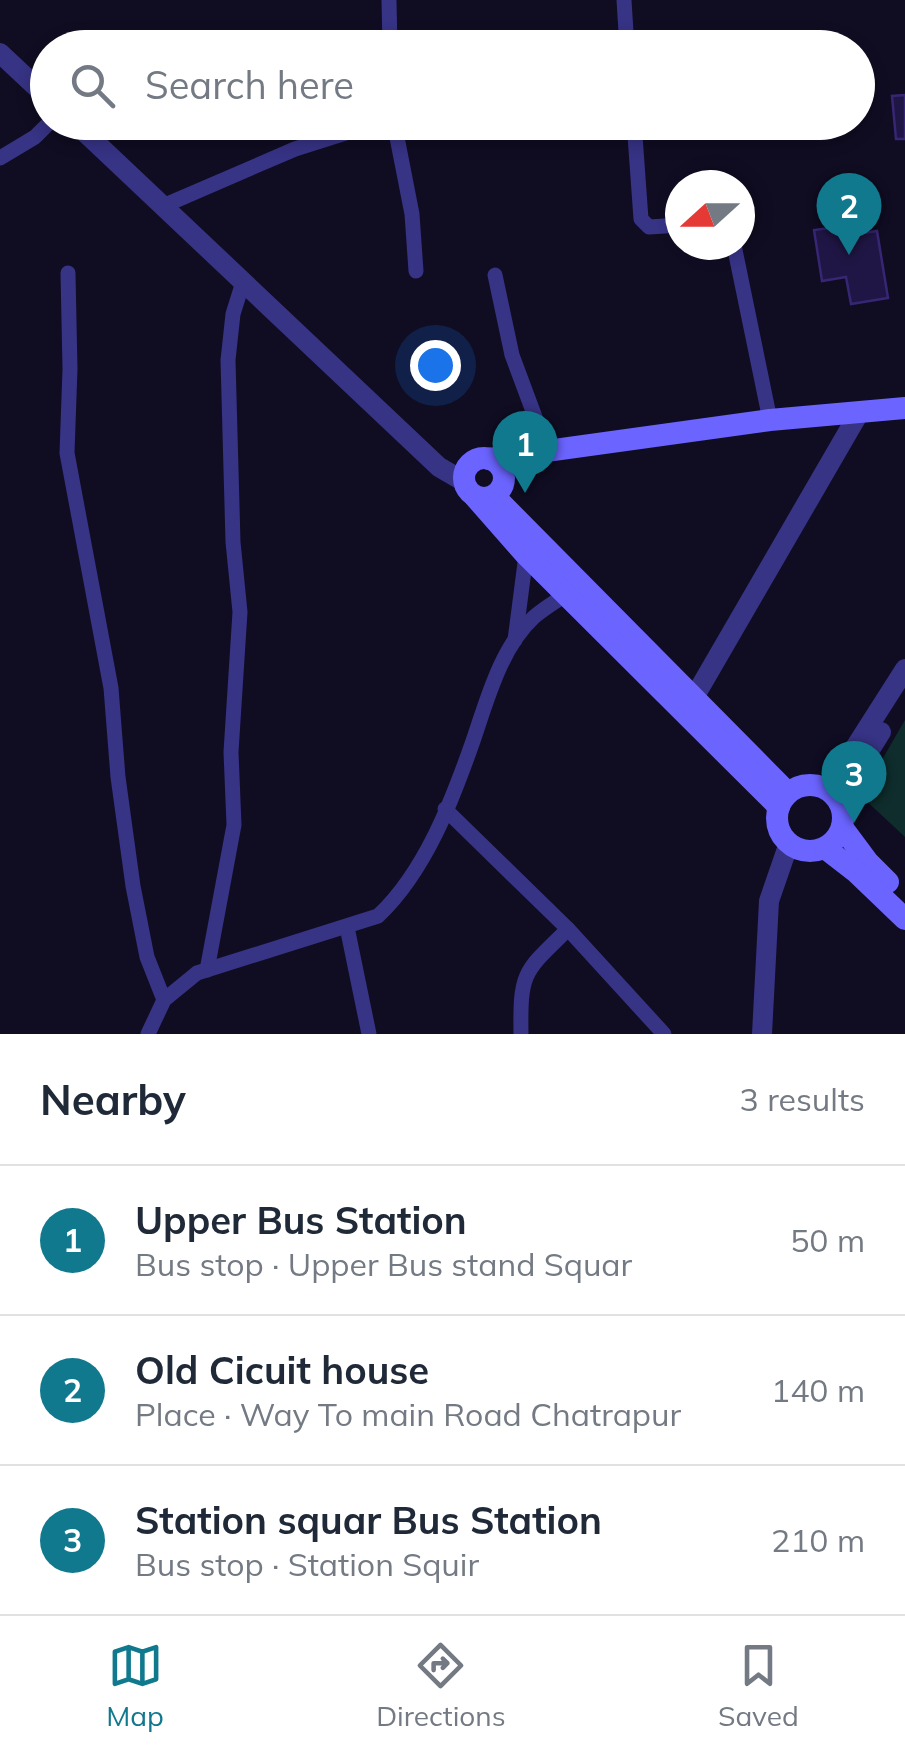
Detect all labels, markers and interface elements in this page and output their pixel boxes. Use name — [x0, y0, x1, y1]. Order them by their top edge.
search box — [30, 30, 875, 140]
icon: search — [65, 58, 120, 113]
text: Search here — [145, 61, 354, 109]
north arrow — [665, 170, 755, 260]
pin: 2 — [816, 172, 882, 255]
your location — [410, 340, 461, 391]
pin: 1 — [492, 410, 558, 493]
pin: 3 — [822, 740, 886, 823]
text: Nearby — [40, 1073, 186, 1126]
text: 3 results — [740, 1079, 865, 1119]
text: Upper Bus Station — [135, 1196, 467, 1244]
text: 1 — [63, 1220, 82, 1260]
text: 50 m — [790, 1220, 865, 1260]
text: Bus stop · Upper Bus stand Squar — [135, 1244, 632, 1284]
text: Old Cicuit house — [135, 1346, 429, 1394]
text: 2 — [63, 1370, 82, 1410]
text: 140 m — [771, 1370, 865, 1410]
text: Place · Way To main Road Chatrapur — [135, 1394, 681, 1434]
text: Station squar Bus Station — [135, 1496, 602, 1544]
text: 3 — [63, 1520, 82, 1560]
text: 210 m — [771, 1520, 865, 1560]
text: Bus stop · Station Squir — [135, 1544, 479, 1584]
tab: Map — [106, 1638, 164, 1733]
tab: Directions — [376, 1638, 506, 1733]
tab: Saved — [718, 1638, 799, 1733]

